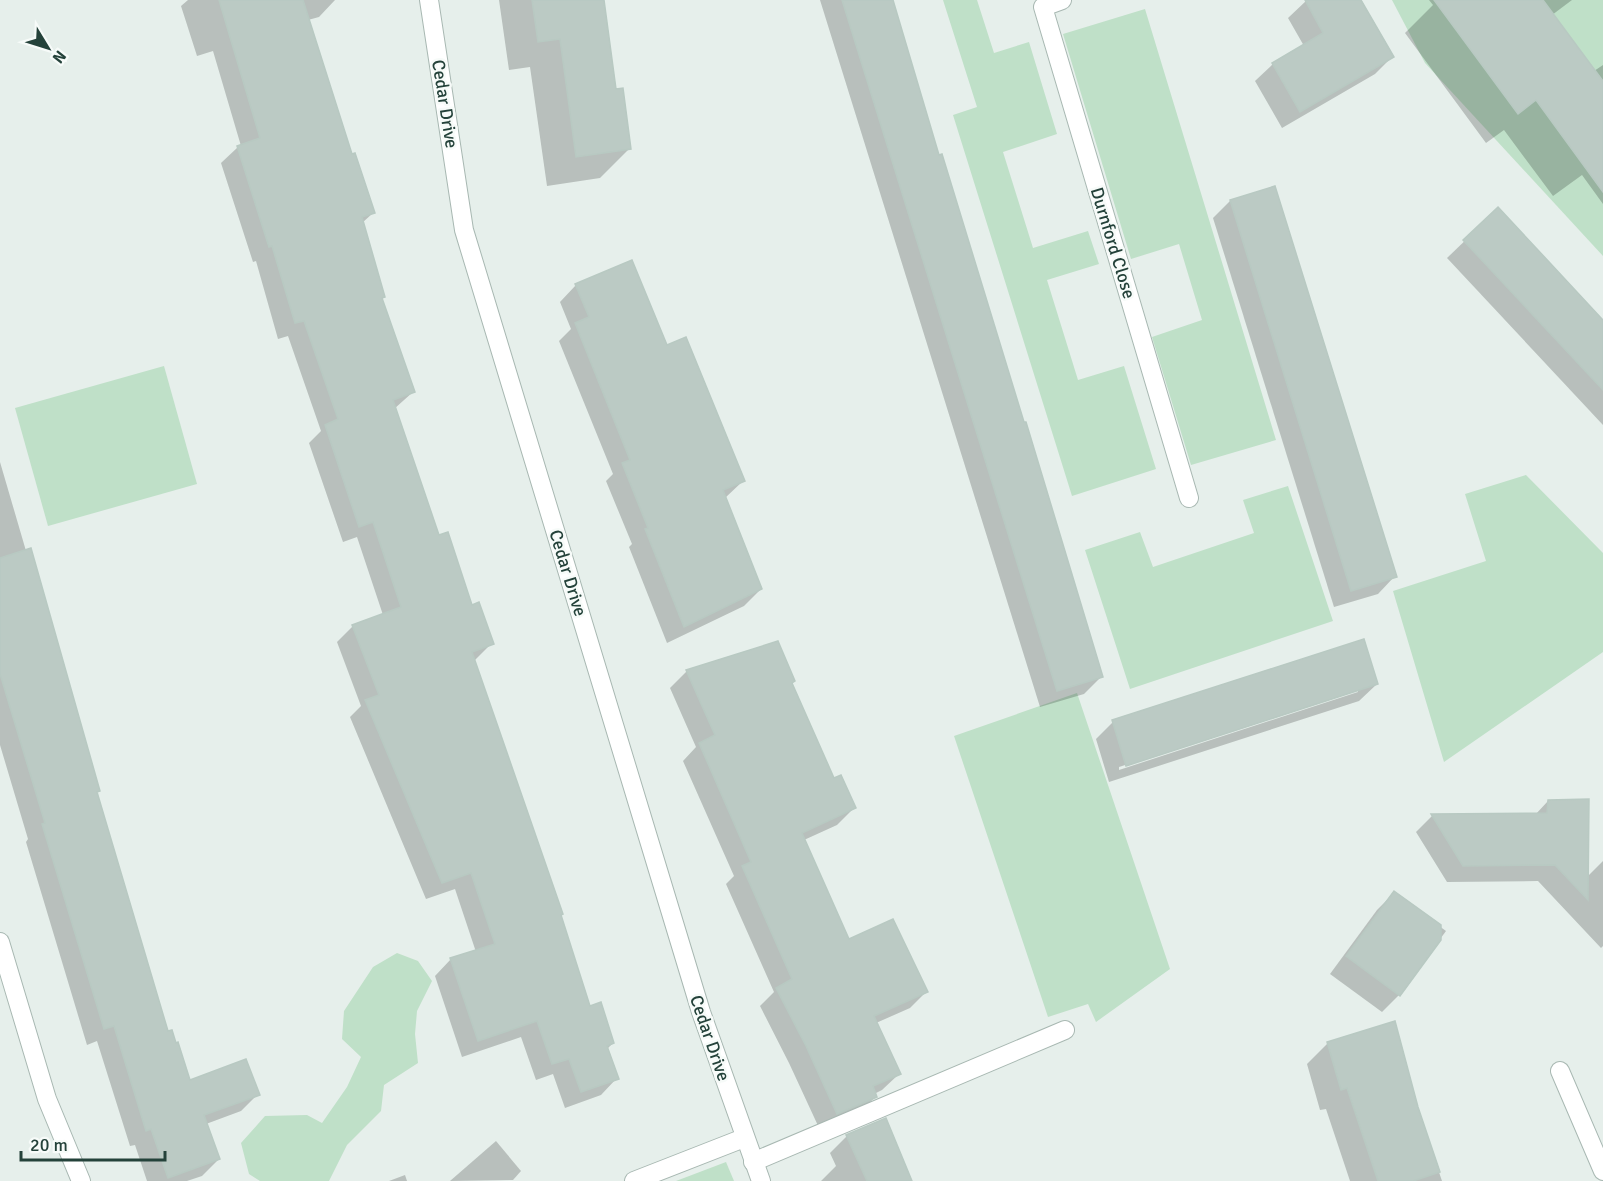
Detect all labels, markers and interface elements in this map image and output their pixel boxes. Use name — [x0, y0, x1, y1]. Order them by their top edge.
north arrow — [18, 18, 78, 78]
text: N — [48, 46, 70, 67]
street label: Cedar Drive — [427, 58, 463, 150]
street label: Durnford Close — [1086, 185, 1140, 301]
street label: Cedar Drive — [544, 527, 592, 619]
street label: Cedar Drive — [685, 992, 735, 1084]
scale bar — [21, 1124, 165, 1162]
text: 20 m — [30, 1134, 68, 1156]

